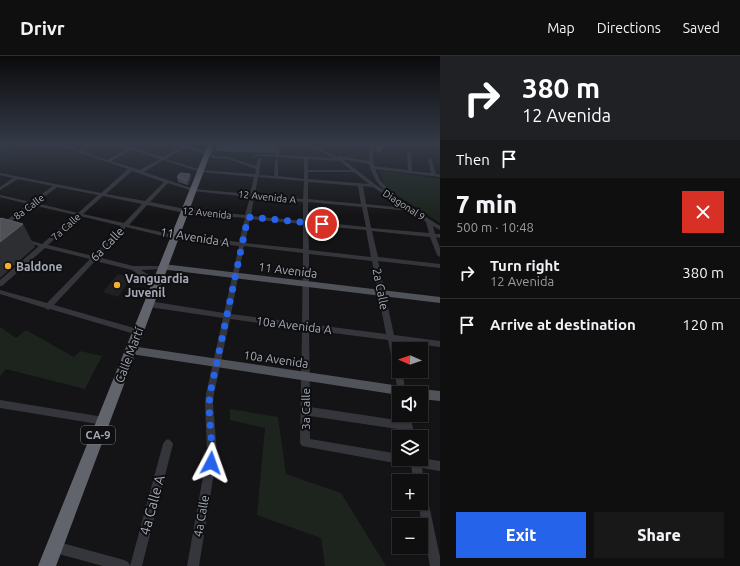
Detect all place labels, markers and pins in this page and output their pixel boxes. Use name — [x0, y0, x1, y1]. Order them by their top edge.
pin — [305, 207, 339, 241]
place label: Baldone — [16, 260, 63, 273]
marker: Baldone — [3, 261, 13, 271]
place label: Vanguardia Juvenil — [125, 272, 189, 299]
marker: Vanguardia Juvenil — [112, 280, 122, 290]

